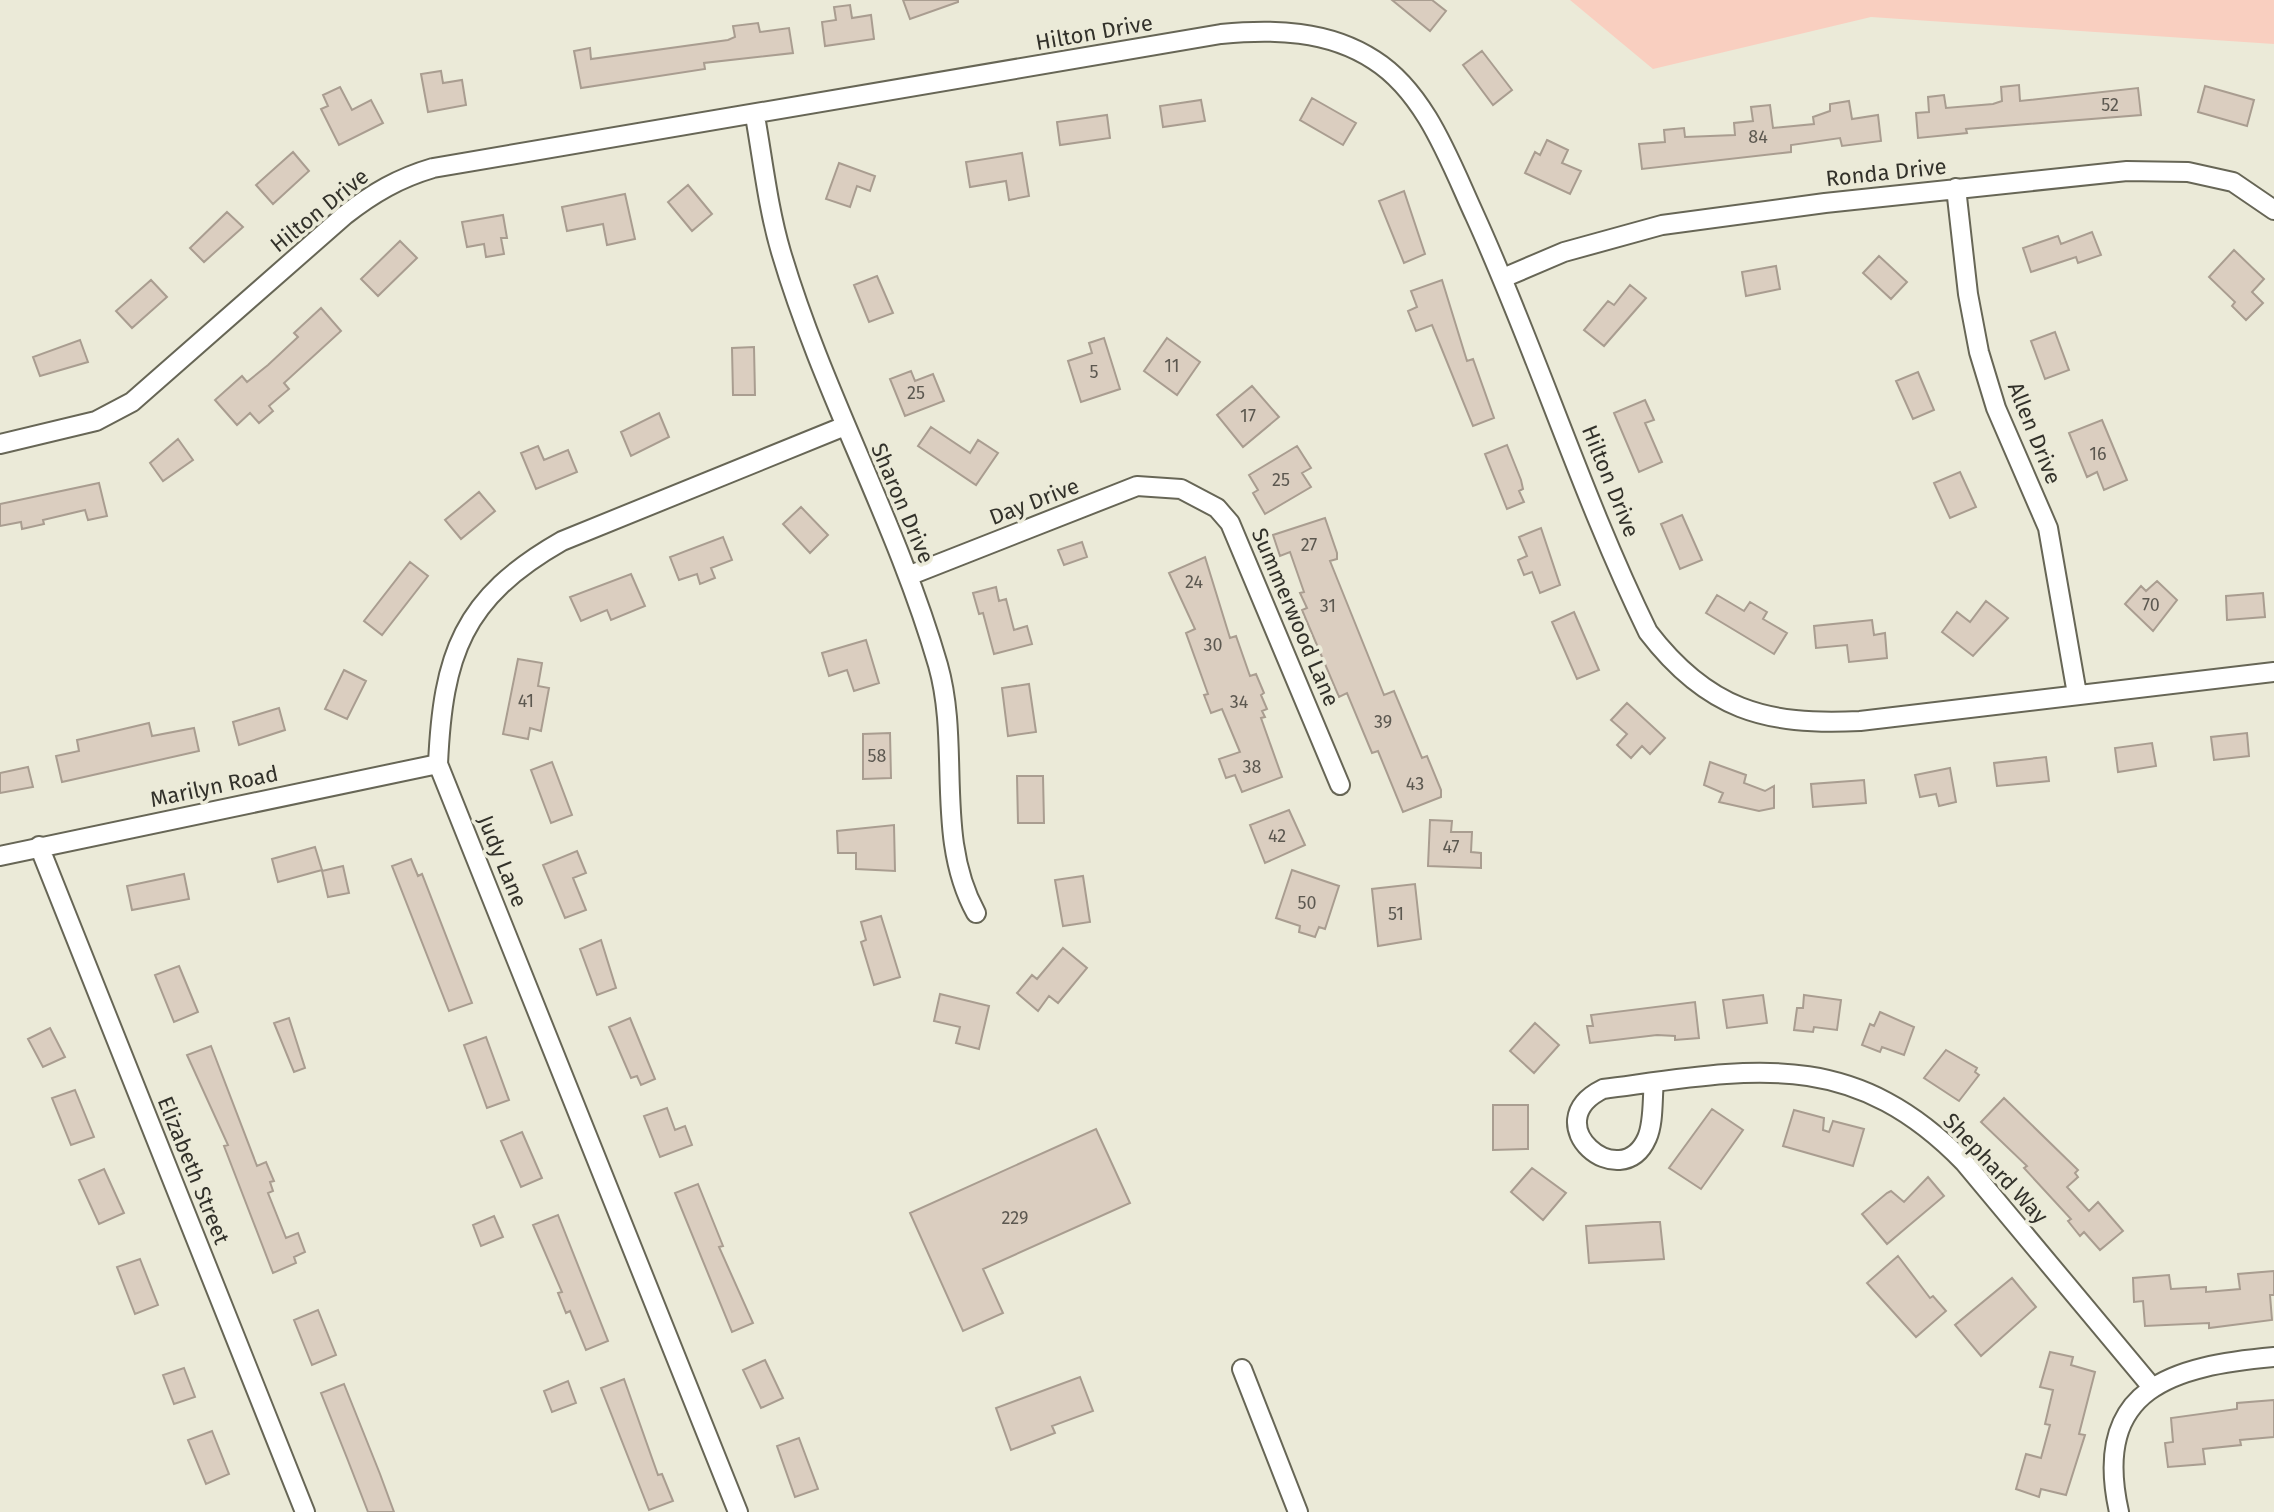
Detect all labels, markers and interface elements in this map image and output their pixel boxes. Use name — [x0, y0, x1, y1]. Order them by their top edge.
street label: Hilton Drive — [1033, 9, 1155, 56]
house number: 52 — [2101, 94, 2119, 116]
house number: 84 — [1748, 126, 1768, 148]
street label: Ronda Drive — [1824, 153, 1948, 192]
street label: Hilton Drive — [265, 163, 374, 258]
house number: 11 — [1164, 355, 1180, 377]
house number: 5 — [1089, 361, 1099, 383]
street label: Allen Drive — [2002, 378, 2067, 488]
house number: 25 — [907, 382, 925, 404]
house number: 17 — [1240, 405, 1256, 427]
street label: Hilton Drive — [1576, 421, 1645, 541]
street label: Sharon Drive — [865, 439, 940, 567]
house number: 16 — [2089, 443, 2107, 465]
house number: 25 — [1272, 469, 1290, 491]
street label: Day Drive — [986, 472, 1083, 531]
street label: Summerwood Lane — [1246, 524, 1345, 710]
house number: 27 — [1301, 534, 1317, 556]
house number: 24 — [1185, 571, 1203, 593]
house number: 70 — [2142, 594, 2160, 616]
house number: 31 — [1320, 595, 1336, 617]
house number: 30 — [1203, 634, 1223, 656]
house number: 41 — [518, 690, 534, 712]
house number: 34 — [1230, 691, 1249, 713]
house number: 39 — [1374, 711, 1392, 733]
house number: 58 — [868, 745, 887, 767]
house number: 38 — [1243, 756, 1262, 778]
street label: Marilyn Road — [148, 760, 281, 813]
house number: 43 — [1406, 773, 1424, 795]
street label: Judy Lane — [472, 811, 533, 911]
house number: 42 — [1268, 825, 1286, 847]
house number: 47 — [1442, 836, 1460, 858]
house number: 50 — [1297, 892, 1317, 914]
house number: 51 — [1388, 903, 1404, 925]
street label: Elizabeth Street — [152, 1092, 235, 1248]
street label: Shephard Way — [1937, 1107, 2054, 1229]
house number: 229 — [1001, 1207, 1029, 1229]

